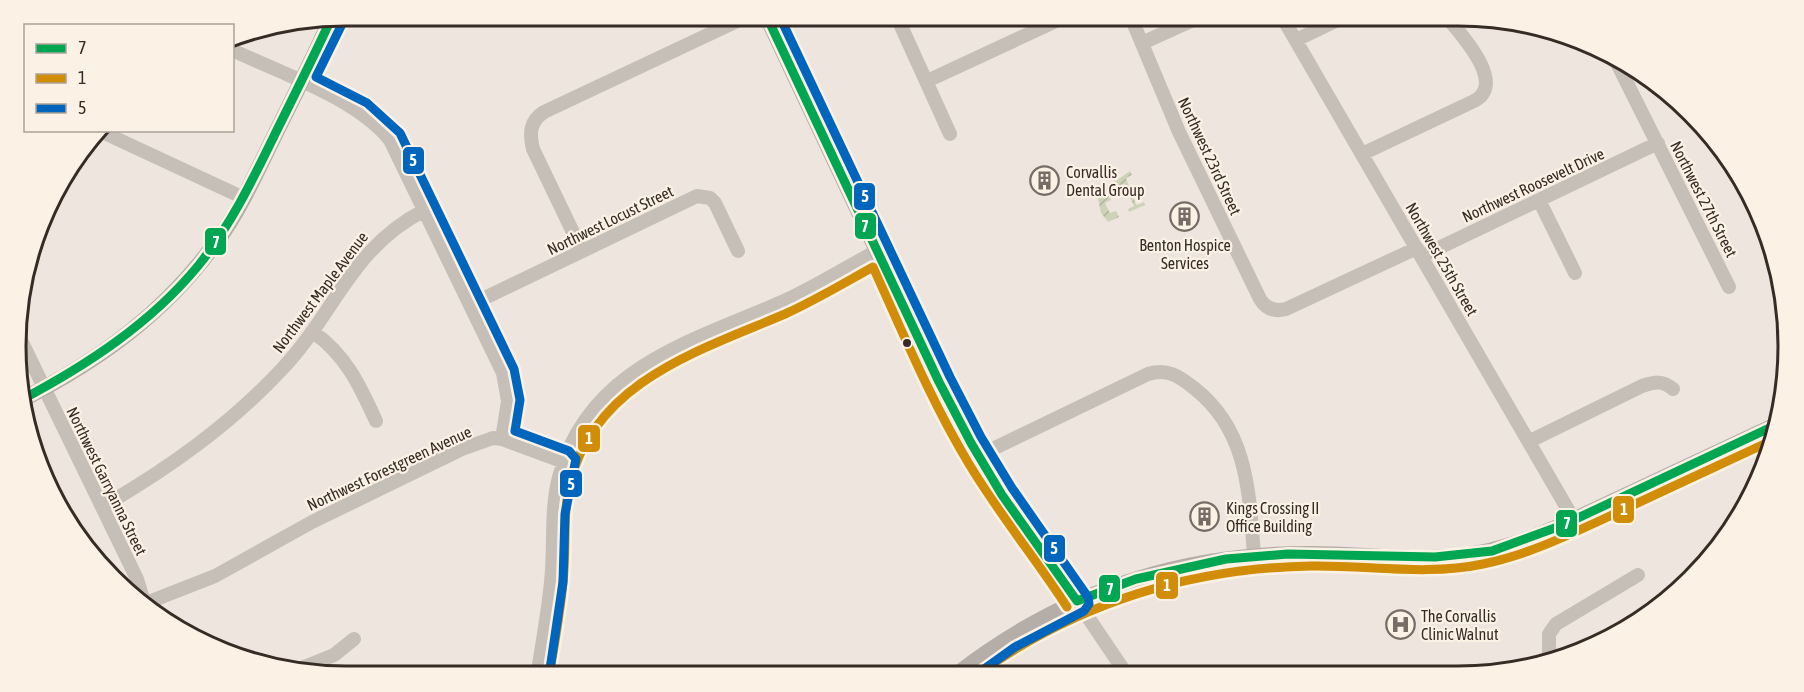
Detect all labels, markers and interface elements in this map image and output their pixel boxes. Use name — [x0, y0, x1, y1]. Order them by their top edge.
legend — [24, 24, 234, 132]
text: 7 — [78, 37, 86, 58]
text: 1 — [78, 67, 86, 88]
street label: Northwest 23rd Street — [1175, 94, 1245, 218]
text: 5 — [78, 97, 86, 118]
street label: Northwest 27th Street — [1667, 138, 1741, 260]
street label: Northwest Roosevelt Drive — [1459, 144, 1607, 226]
line badge: 5 — [402, 146, 425, 175]
text: 5 — [409, 151, 417, 169]
place label: Corvallis Dental Group — [1066, 163, 1145, 200]
building icon: Corvallis Dental Group — [1029, 165, 1061, 197]
street label: Northwest Locust Street — [544, 182, 676, 258]
line badge: 5 — [853, 182, 876, 211]
text: 5 — [861, 187, 869, 205]
street label: Northwest 25th Street — [1402, 199, 1482, 319]
building icon: Benton Hospice Services — [1169, 201, 1201, 233]
line badge: 7 — [854, 212, 877, 240]
text: 7 — [861, 217, 869, 235]
line badge: 7 — [204, 227, 227, 256]
street label: Northwest Maple Avenue — [269, 228, 372, 357]
text: 7 — [212, 233, 220, 251]
place label: Benton Hospice Services — [1139, 236, 1231, 272]
unlabelled marker — [901, 337, 913, 349]
street label: Northwest Garryanna Street — [62, 404, 151, 559]
street label: Northwest Forestgreen Avenue — [304, 422, 474, 515]
line badge: 1 — [577, 424, 601, 453]
text: 1 — [585, 429, 593, 447]
line badge: 5 — [559, 469, 583, 498]
text: 5 — [567, 475, 575, 493]
line badge: 1 — [1612, 495, 1635, 524]
place label: Kings Crossing II Office Building — [1226, 499, 1319, 536]
text: 1 — [1620, 500, 1628, 518]
building icon: Kings Crossing II Office Building — [1189, 501, 1221, 533]
line badge: 7 — [1555, 509, 1578, 538]
text: 7 — [1563, 514, 1571, 532]
line badge: 5 — [1043, 534, 1066, 563]
text: 5 — [1050, 539, 1058, 557]
line badge: 1 — [1155, 571, 1179, 600]
line badge: 7 — [1098, 574, 1121, 603]
text: 1 — [1163, 576, 1171, 594]
text: 7 — [1106, 580, 1114, 598]
place label: The Corvallis Clinic Walnut — [1421, 607, 1499, 643]
hospital icon: The Corvallis Clinic Walnut — [1384, 609, 1416, 641]

